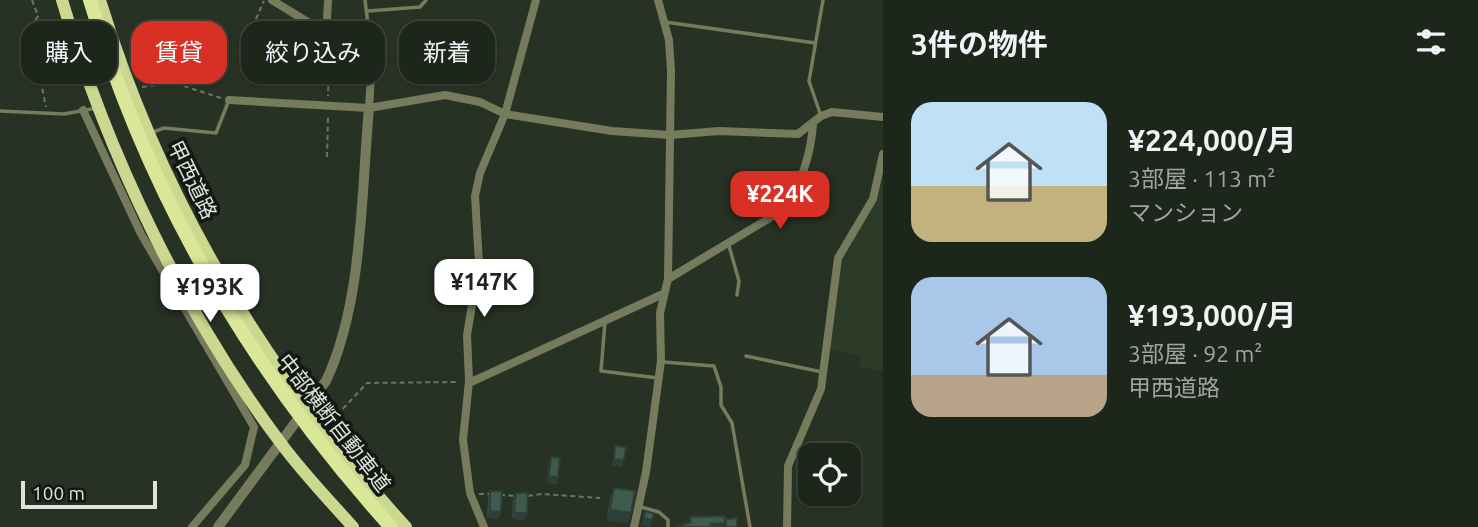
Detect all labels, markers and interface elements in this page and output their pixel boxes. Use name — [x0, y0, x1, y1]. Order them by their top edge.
chip: 購入 — [21, 21, 117, 84]
chip: 賃貸 — [131, 21, 227, 84]
chip: 絞り込み — [241, 21, 385, 84]
chip: 新着 — [399, 21, 495, 84]
icon: filters — [1412, 23, 1450, 61]
text: 3件の物件 — [911, 27, 1048, 61]
text: ¥224,000/月 — [1128, 123, 1296, 157]
icon: home — [967, 130, 1051, 214]
street label: 甲西道路 — [164, 137, 222, 223]
text: 3部屋 · 113 m² — [1128, 166, 1275, 191]
pin: ¥224K — [731, 172, 829, 231]
text: ¥224K — [746, 181, 814, 206]
text: マンション — [1128, 200, 1243, 225]
pin: ¥147K — [435, 260, 533, 319]
pin: ¥193K — [161, 264, 259, 324]
text: ¥147K — [450, 269, 518, 294]
text: ¥193K — [176, 274, 244, 299]
text: ¥193,000/月 — [1128, 298, 1296, 332]
icon: home — [967, 305, 1051, 389]
text: 3部屋 · 92 m² — [1128, 341, 1262, 366]
street label: 中部横断自動車道 — [274, 349, 396, 496]
text: 甲西道路 — [1128, 375, 1220, 400]
map controls — [798, 443, 861, 506]
button: locate — [798, 443, 861, 506]
scale bar — [21, 478, 158, 510]
text: 100 m — [32, 482, 85, 504]

